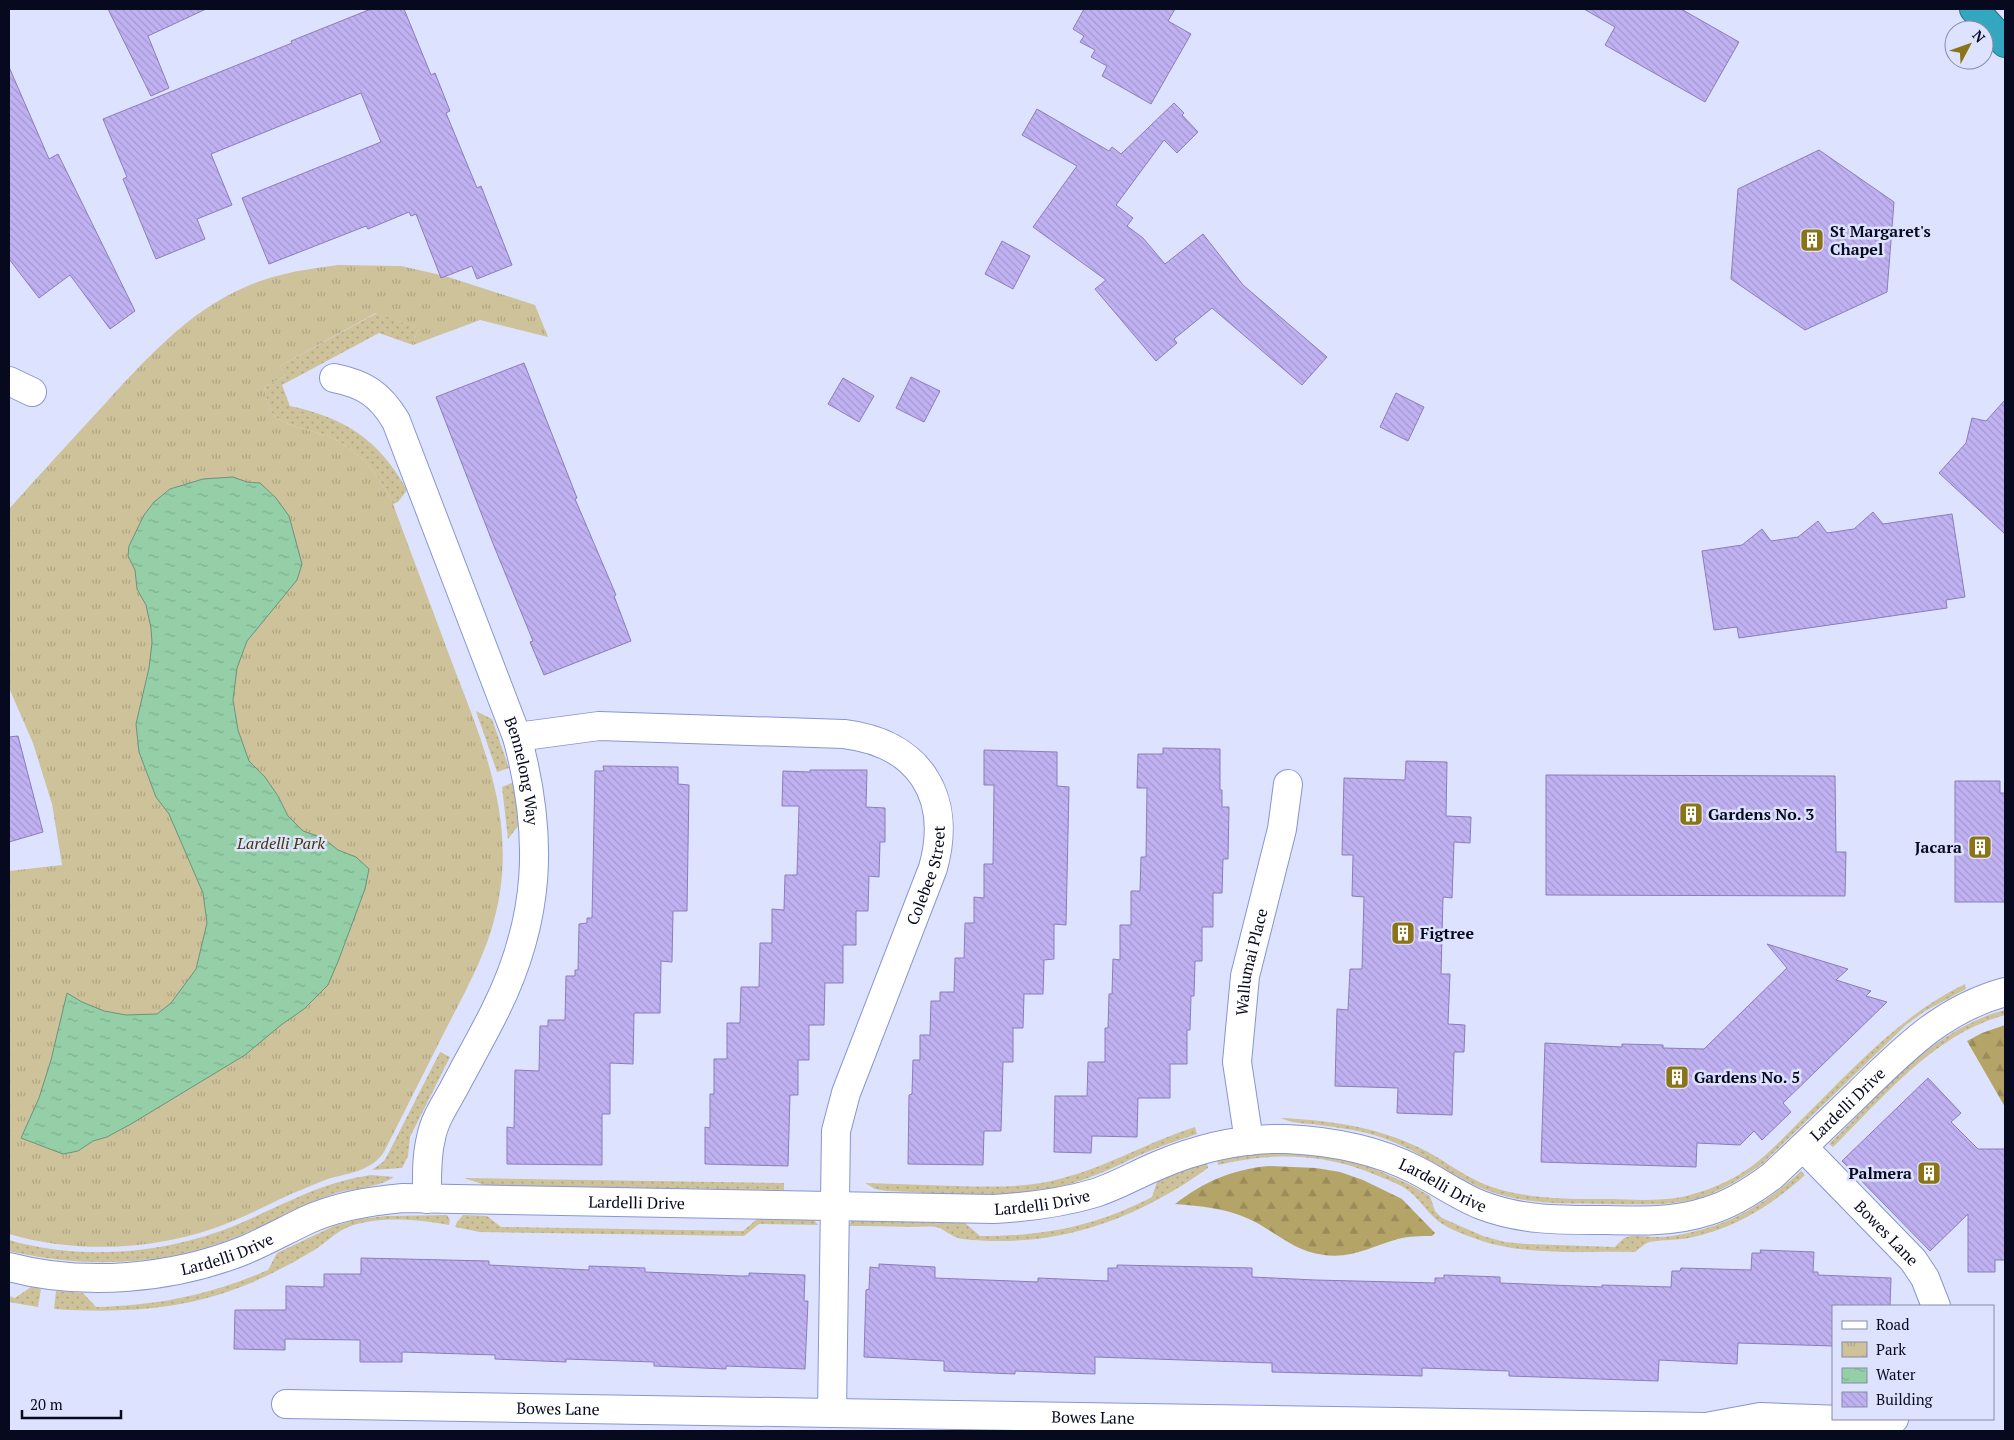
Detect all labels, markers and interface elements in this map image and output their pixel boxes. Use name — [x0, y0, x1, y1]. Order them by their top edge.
north arrow — [1944, 20, 1994, 70]
text: N — [1969, 26, 1990, 47]
place label: St Margaret's Chapel — [1830, 220, 1931, 260]
building icon: St Margaret's Chapel — [1799, 227, 1825, 253]
street label: Bennelong Way — [499, 713, 544, 827]
building icon: Gardens No. 3 — [1678, 801, 1704, 827]
place label: Gardens No. 3 — [1708, 803, 1814, 825]
street label: Colebee Street — [901, 825, 950, 928]
park label: Lardelli Park — [236, 832, 325, 854]
building icon: Jacara — [1967, 834, 1993, 860]
place label: Jacara — [1915, 836, 1962, 858]
street label: Wallumai Place — [1230, 906, 1273, 1017]
building icon: Figtree — [1390, 920, 1416, 946]
place label: Figtree — [1420, 922, 1474, 944]
street label: Lardelli Drive — [1805, 1062, 1890, 1146]
building icon: Gardens No. 5 — [1664, 1064, 1690, 1090]
place label: Gardens No. 5 — [1694, 1066, 1800, 1088]
street label: Lardelli Drive — [1396, 1153, 1490, 1217]
building icon: Palmera — [1916, 1160, 1942, 1186]
place label: Palmera — [1848, 1162, 1912, 1184]
street label: Lardelli Drive — [994, 1184, 1092, 1220]
street label: Lardelli Drive — [588, 1190, 685, 1214]
street label: Bowes Lane — [1850, 1195, 1924, 1271]
street label: Lardelli Drive — [179, 1227, 277, 1280]
legend — [1832, 1305, 1994, 1420]
text: Road — [1876, 1314, 1909, 1334]
text: Park — [1876, 1339, 1906, 1359]
text: Water — [1876, 1364, 1916, 1384]
scale bar — [22, 1388, 121, 1420]
text: Building — [1876, 1389, 1934, 1409]
text: 20 m — [30, 1394, 63, 1414]
street label: Bowes Lane — [516, 1397, 600, 1420]
street label: Bowes Lane — [1051, 1406, 1135, 1429]

